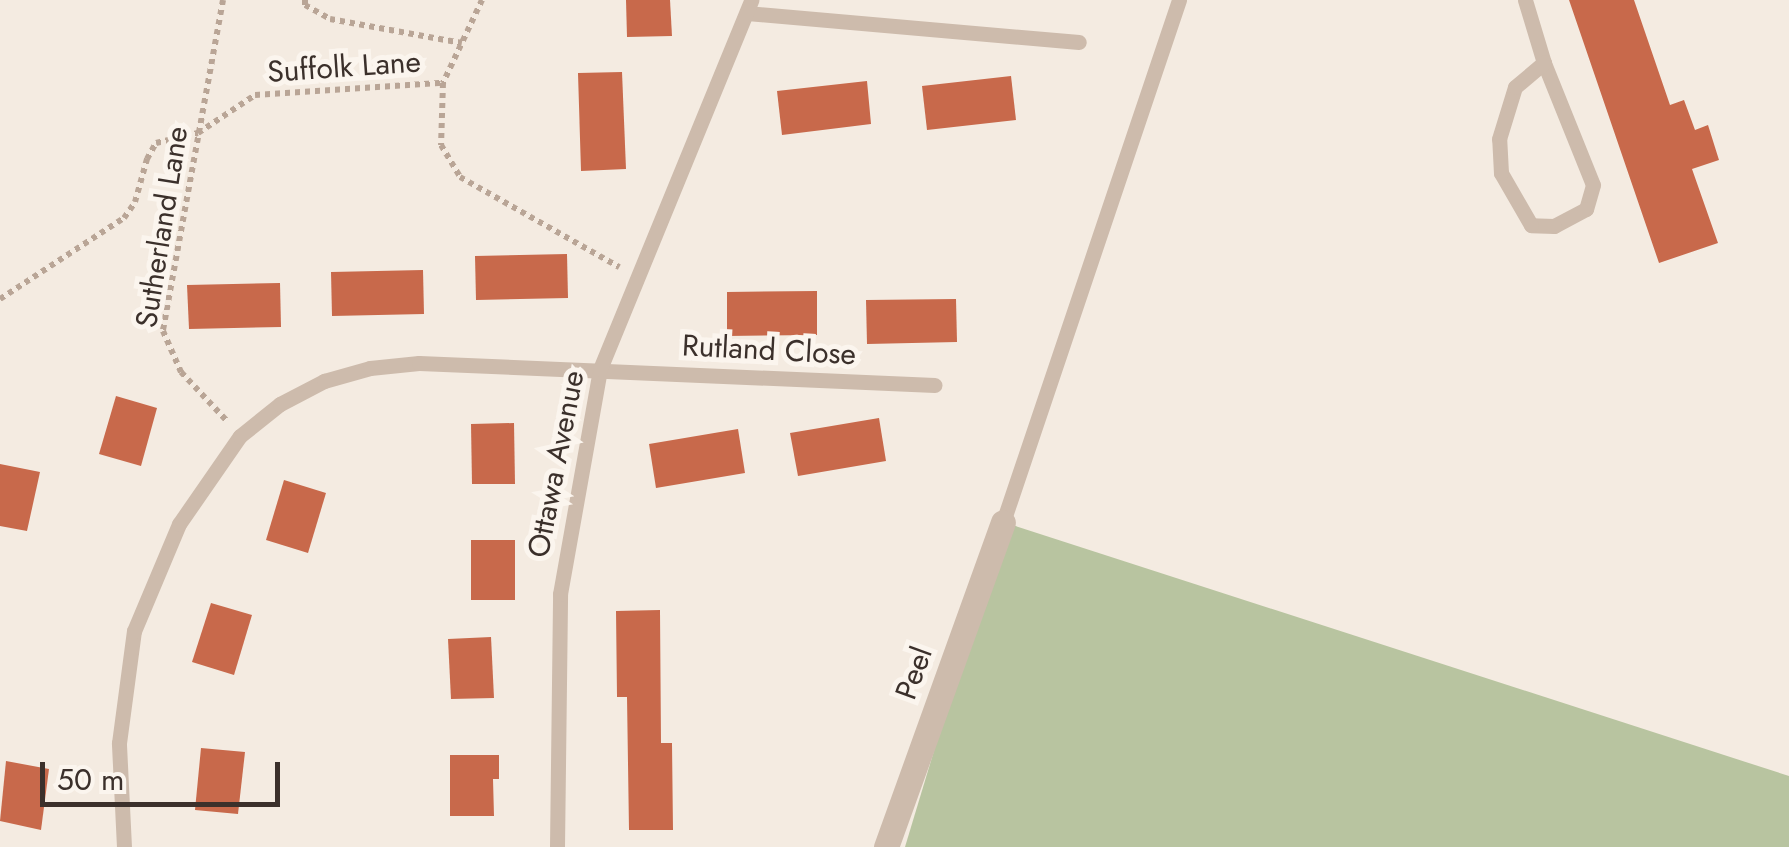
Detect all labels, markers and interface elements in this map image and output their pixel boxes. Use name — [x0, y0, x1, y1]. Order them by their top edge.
street label: Suffolk Lane — [266, 44, 422, 90]
street label: Sutherland Lane — [128, 124, 196, 330]
street label: Rutland Close — [681, 327, 857, 373]
street label: Ottawa Avenue — [520, 367, 592, 561]
street label: Peel — [888, 642, 940, 704]
scale bar — [45, 742, 285, 804]
text: 50 m — [57, 758, 124, 801]

